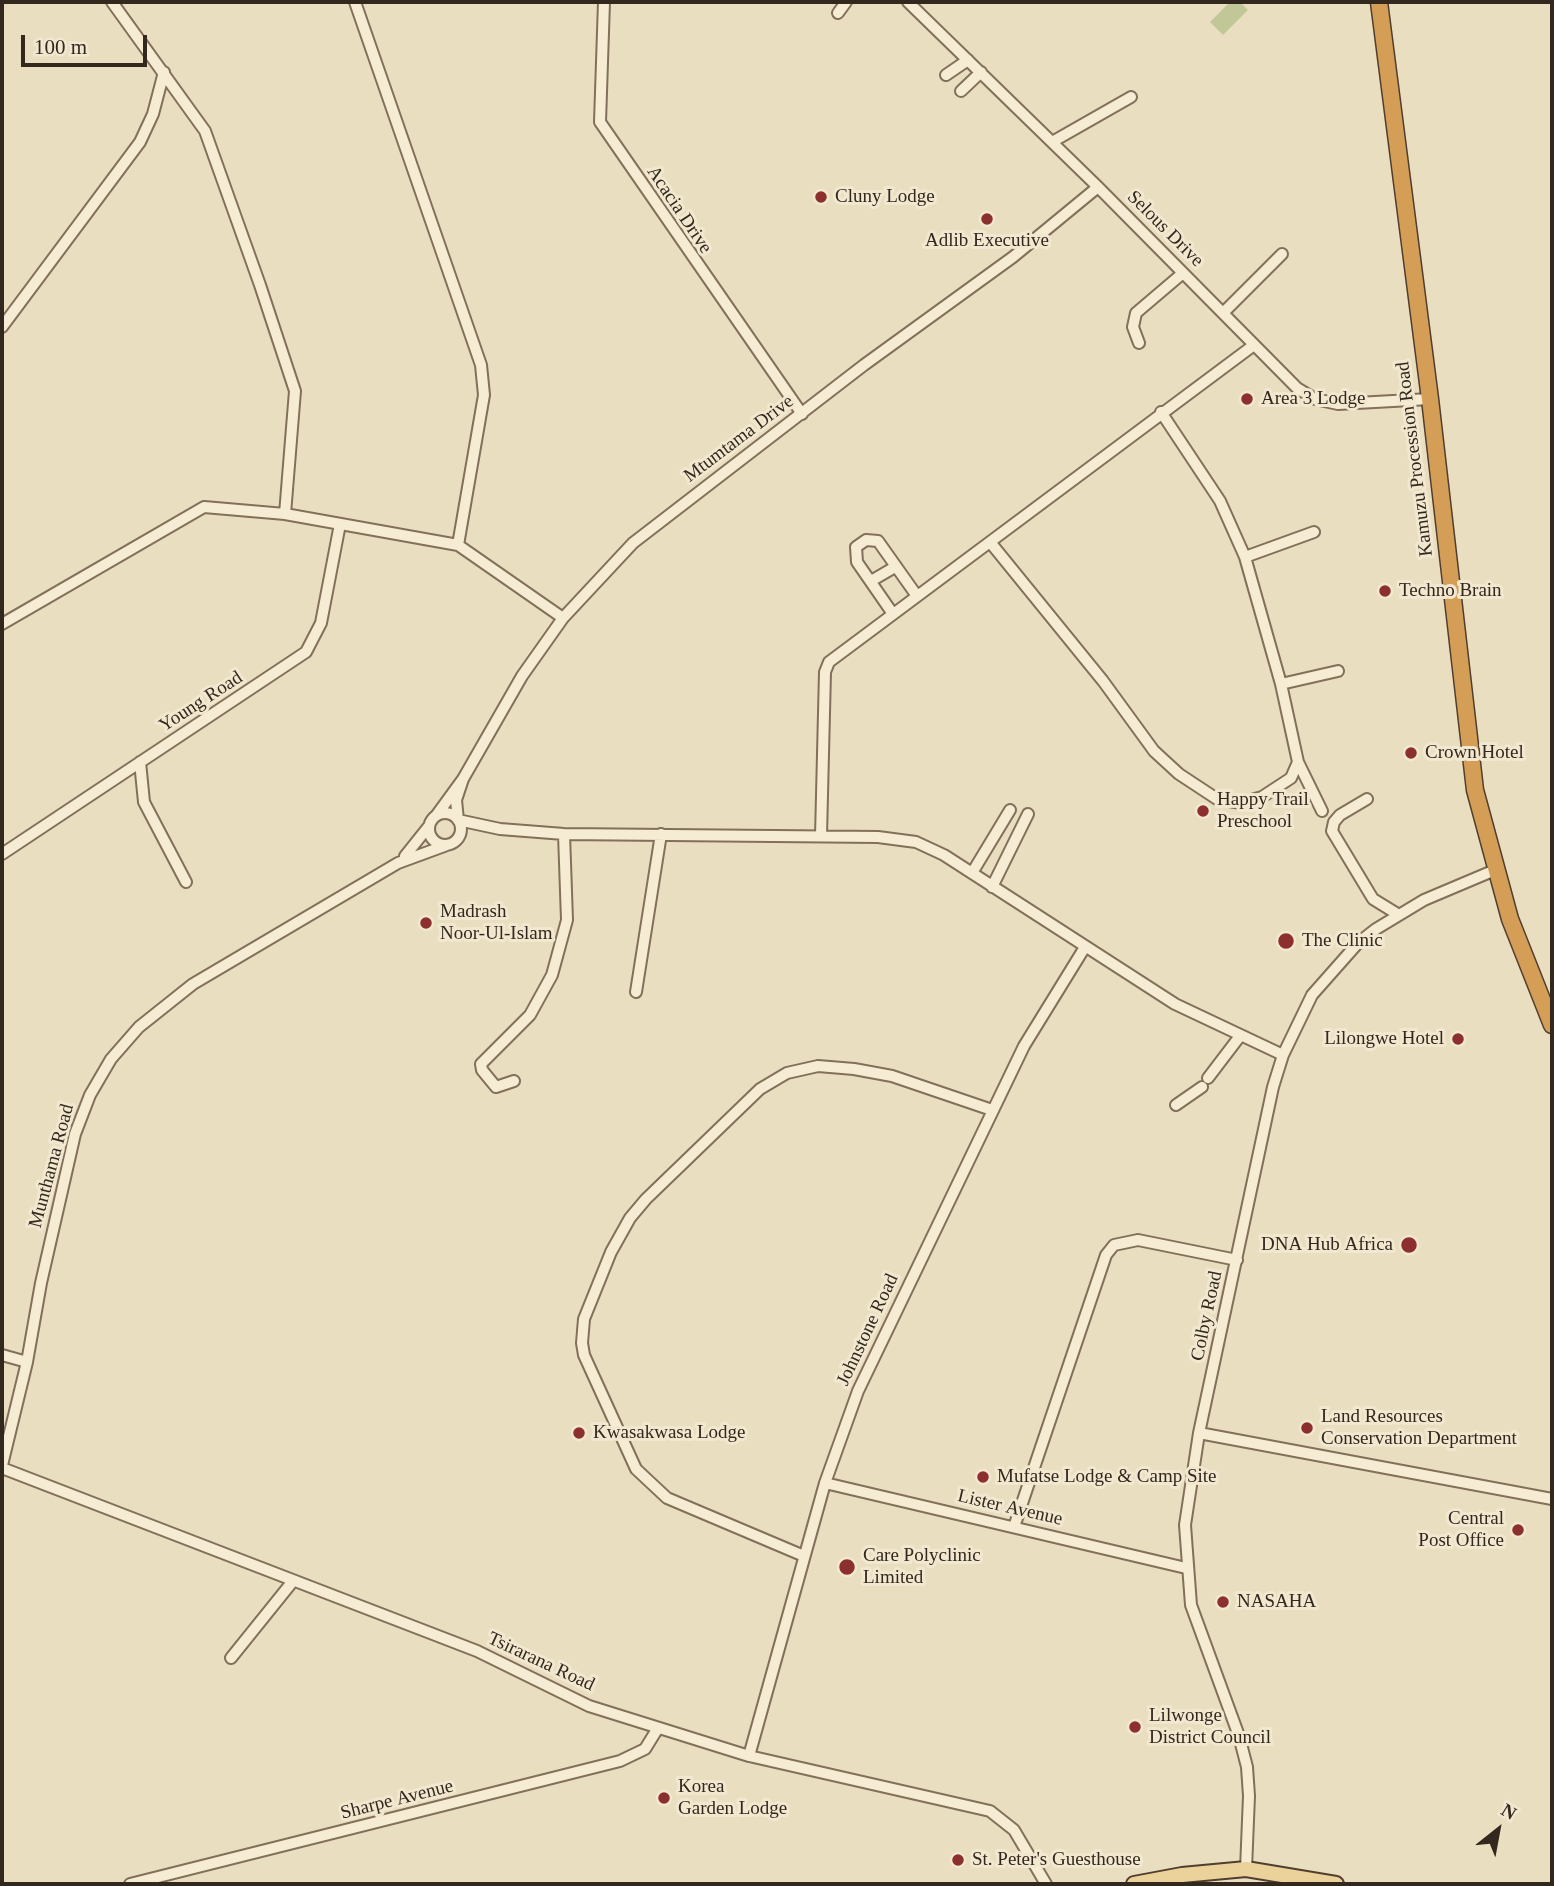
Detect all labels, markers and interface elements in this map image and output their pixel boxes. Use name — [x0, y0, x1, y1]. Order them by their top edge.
scale bar — [24, 21, 150, 65]
text: 100 m — [34, 35, 87, 59]
street label: Acacia Drive — [641, 162, 717, 258]
place label: Cluny Lodge — [835, 186, 935, 208]
street label: Selous Drive — [1122, 186, 1208, 272]
marker: Cluny Lodge — [813, 189, 829, 205]
marker: Adlib Executive — [979, 211, 995, 227]
place label: Adlib Executive — [925, 230, 1049, 252]
street label: Kamuzu Procession Road — [1392, 360, 1438, 558]
place label: Area 3 Lodge — [1261, 388, 1365, 410]
street label: Mtumtama Drive — [680, 390, 798, 488]
marker: Area 3 Lodge — [1239, 391, 1255, 407]
place label: Techno Brain — [1399, 580, 1502, 602]
marker: Techno Brain — [1377, 583, 1393, 599]
street label: Young Road — [155, 667, 247, 737]
place label: Crown Hotel — [1425, 742, 1524, 764]
marker: Crown Hotel — [1403, 745, 1419, 761]
place label: Happy Trail Preschool — [1217, 789, 1309, 833]
marker: Happy Trail Preschool — [1195, 803, 1211, 819]
place label: Madrash Noor-Ul-Islam — [440, 901, 553, 945]
marker: Madrash Noor-Ul-Islam — [418, 915, 434, 931]
place label: The Clinic — [1302, 930, 1383, 952]
marker: The Clinic — [1276, 931, 1296, 951]
place label: Lilongwe Hotel — [1324, 1028, 1444, 1050]
marker: Lilongwe Hotel — [1450, 1031, 1466, 1047]
street label: Munthama Road — [25, 1102, 79, 1230]
place label: DNA Hub Africa — [1261, 1234, 1393, 1256]
marker: DNA Hub Africa — [1399, 1235, 1419, 1255]
street label: Colby Road — [1186, 1269, 1228, 1363]
street label: Johnstone Road — [832, 1270, 904, 1390]
place label: Land Resources Conservation Department — [1321, 1406, 1517, 1450]
marker: Land Resources Conservation Department — [1299, 1420, 1315, 1436]
place label: Kwasakwasa Lodge — [593, 1422, 745, 1444]
marker: Kwasakwasa Lodge — [571, 1425, 587, 1441]
place label: Mufatse Lodge & Camp Site — [997, 1466, 1217, 1488]
marker: Mufatse Lodge & Camp Site — [975, 1469, 991, 1485]
street label: Lister Avenue — [955, 1485, 1065, 1531]
place label: Central Post Office — [1418, 1508, 1504, 1552]
marker: Central Post Office — [1510, 1522, 1526, 1538]
place label: Care Polyclinic Limited — [863, 1545, 981, 1589]
marker: Care Polyclinic Limited — [837, 1557, 857, 1577]
place label: NASAHA — [1237, 1591, 1316, 1613]
marker: NASAHA — [1215, 1594, 1231, 1610]
street label: Tsirarana Road — [484, 1627, 598, 1697]
place label: Lilwonge District Council — [1149, 1705, 1271, 1749]
marker: Lilwonge District Council — [1127, 1719, 1143, 1735]
street label: Sharpe Avenue — [338, 1775, 456, 1825]
place label: Korea Garden Lodge — [678, 1776, 787, 1820]
marker: Korea Garden Lodge — [656, 1790, 672, 1806]
north arrow — [1463, 1795, 1533, 1865]
text: N — [1498, 1799, 1520, 1824]
place label: St. Peter's Guesthouse — [972, 1849, 1141, 1871]
marker: St. Peter's Guesthouse — [950, 1852, 966, 1868]

